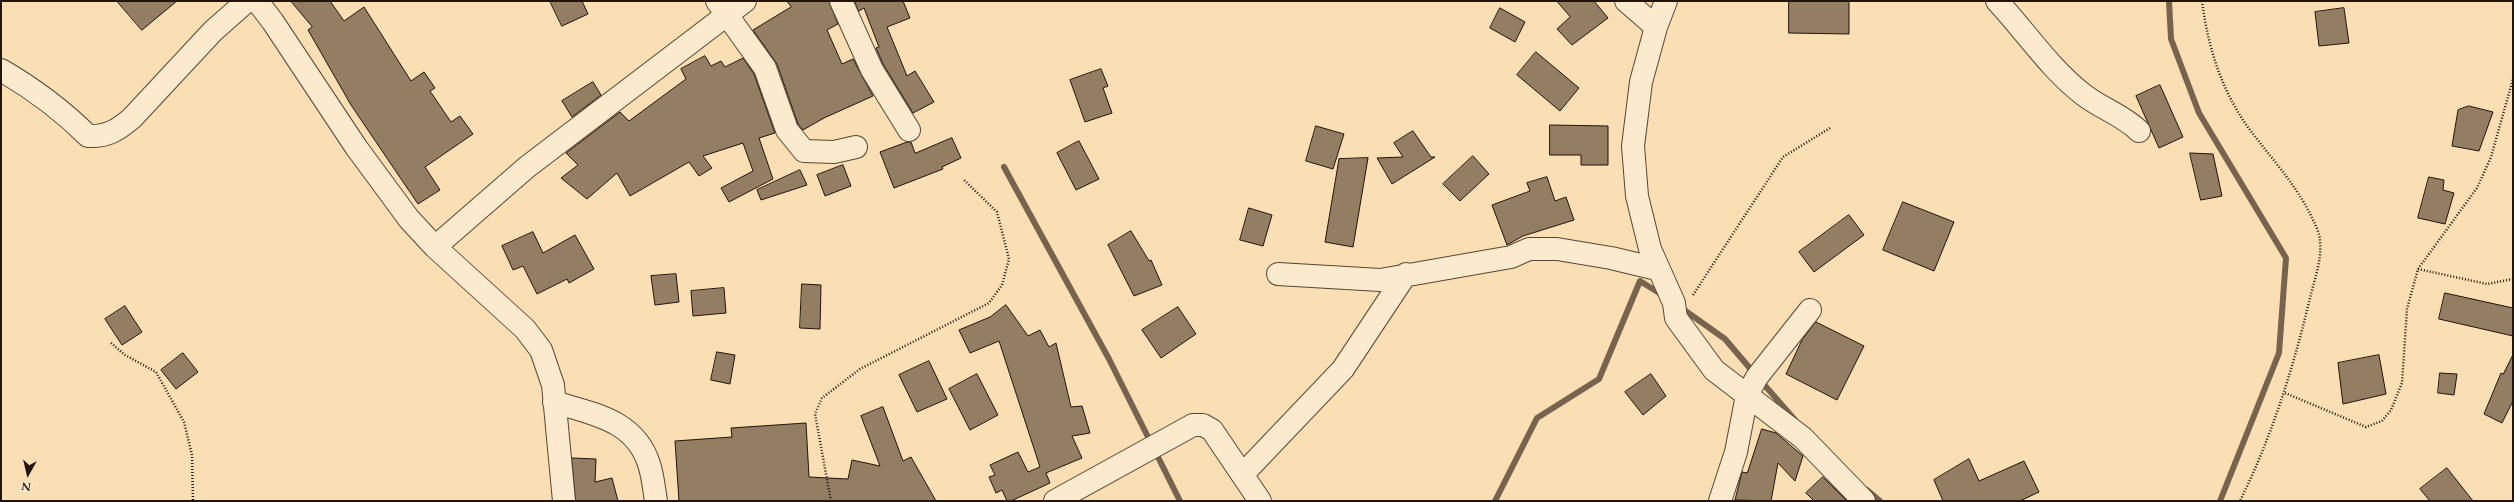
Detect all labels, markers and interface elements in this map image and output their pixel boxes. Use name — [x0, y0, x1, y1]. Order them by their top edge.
north arrow — [8, 454, 48, 494]
text: N — [20, 478, 32, 494]

